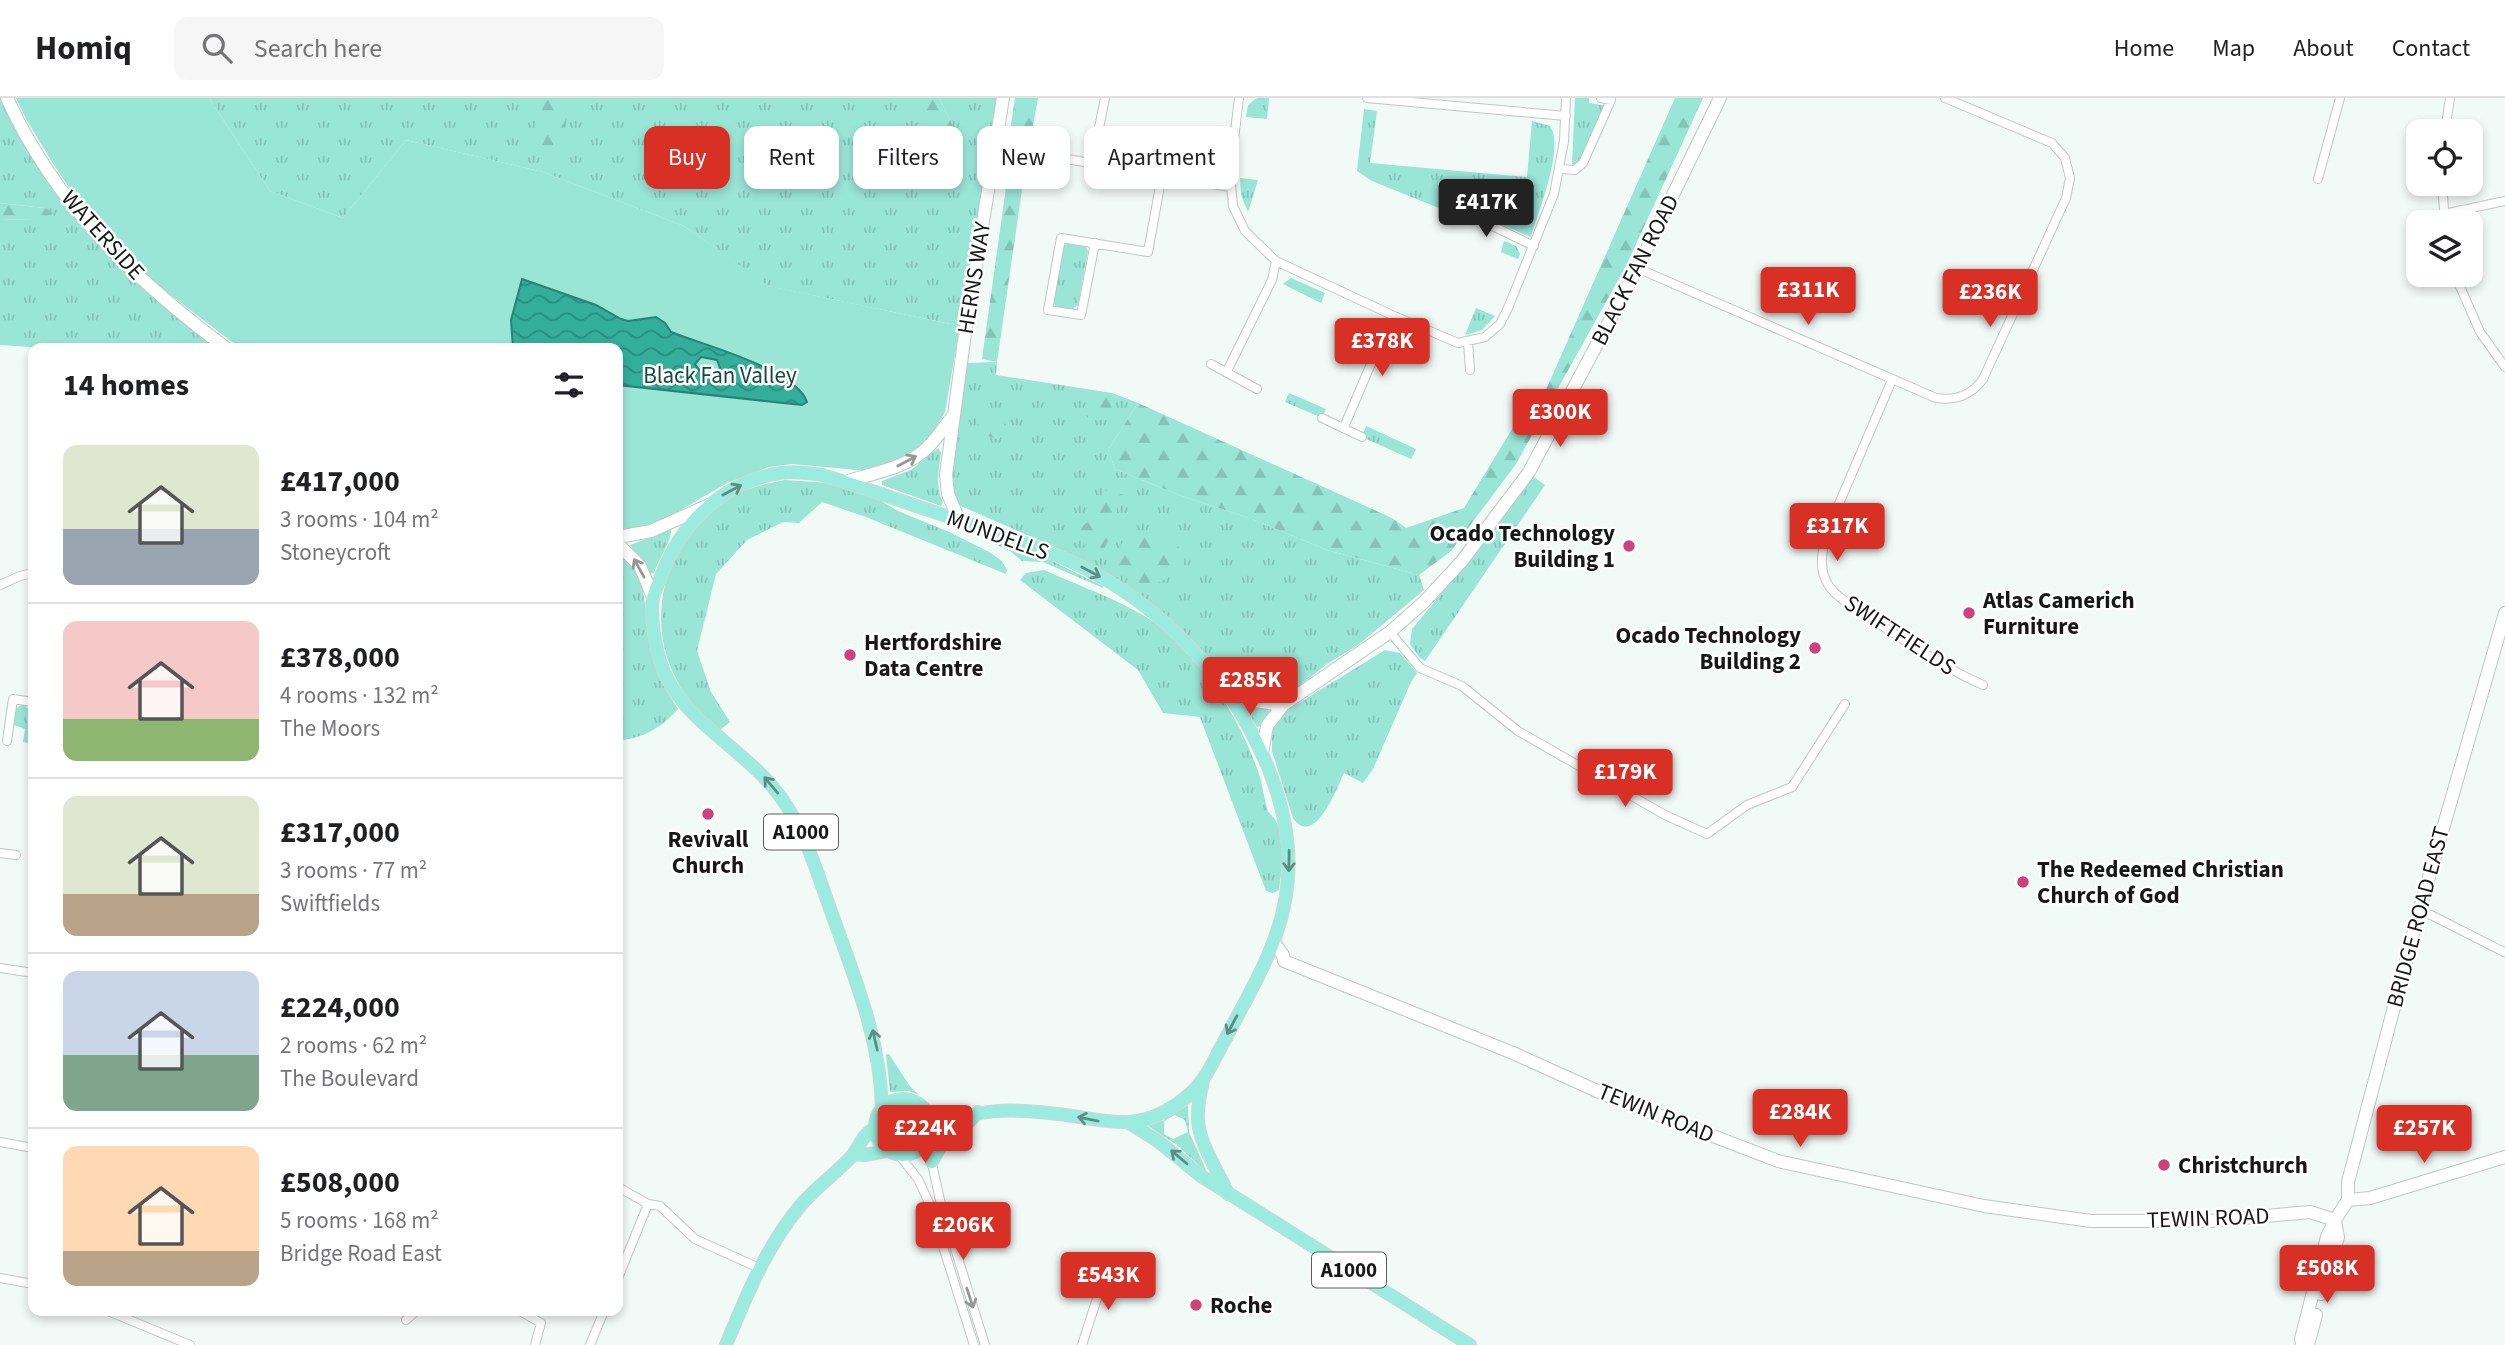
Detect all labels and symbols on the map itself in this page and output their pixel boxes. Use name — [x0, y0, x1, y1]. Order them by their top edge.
pin: £417K — [1437, 180, 1535, 239]
street label: WATERSIDE — [54, 183, 152, 287]
street label: BLACK FAN ROAD — [1583, 189, 1687, 351]
street label: HERNS WAY — [949, 219, 999, 336]
pin: £311K — [1759, 268, 1857, 327]
pin: £236K — [1941, 270, 2039, 329]
pin: £378K — [1333, 318, 1431, 378]
park label: Black Fan Valley — [643, 359, 797, 392]
pin: £300K — [1511, 390, 1609, 449]
one-way arrow — [896, 454, 917, 468]
one-way arrow — [721, 483, 742, 496]
street label: MUNDELLS — [942, 501, 1054, 569]
pin: £317K — [1788, 504, 1886, 563]
place label: Ocado Technology Building 1 — [1430, 517, 1615, 576]
marker: Ocado Technology Building 1 — [1621, 538, 1637, 554]
one-way arrow — [631, 559, 645, 579]
one-way arrow — [1080, 565, 1100, 579]
place label: Atlas Camerich Furniture — [1982, 584, 2135, 643]
street label: SWIFTFIELDS — [1838, 587, 1962, 683]
marker: Atlas Camerich Furniture — [1961, 605, 1977, 621]
place label: Ocado Technology Building 2 — [1616, 619, 1801, 678]
place label: Hertfordshire Data Centre — [864, 626, 1002, 685]
marker: Ocado Technology Building 2 — [1807, 640, 1823, 656]
marker: Hertfordshire Data Centre — [842, 647, 858, 663]
pin: £285K — [1201, 658, 1299, 717]
pin: £179K — [1576, 750, 1674, 809]
one-way arrow — [763, 777, 779, 795]
marker: Revivall Church — [700, 806, 716, 822]
road number: A1000 — [764, 814, 838, 850]
place label: Revivall Church — [668, 823, 749, 882]
street label: BRIDGE ROAD EAST — [2378, 823, 2458, 1011]
one-way arrow — [1282, 849, 1296, 872]
place label: The Redeemed Christian Church of God — [2037, 853, 2284, 912]
marker: The Redeemed Christian Church of God — [2015, 874, 2031, 890]
one-way arrow — [1225, 1014, 1238, 1035]
one-way arrow — [867, 1029, 881, 1052]
street label: TEWIN ROAD — [1593, 1075, 1719, 1151]
pin: £284K — [1751, 1090, 1849, 1149]
pin: £224K — [876, 1105, 974, 1165]
pin: £257K — [2375, 1105, 2473, 1165]
one-way arrow — [1077, 1112, 1100, 1125]
place label: Christchurch — [2178, 1149, 2308, 1182]
one-way arrow — [1170, 1150, 1188, 1166]
marker: Christchurch — [2156, 1157, 2172, 1173]
street label: TEWIN ROAD — [2146, 1199, 2270, 1237]
pin: £206K — [914, 1202, 1012, 1262]
pin: £508K — [2278, 1246, 2376, 1305]
pin: £543K — [1059, 1252, 1157, 1312]
road number: A1000 — [1312, 1252, 1386, 1288]
one-way arrow — [964, 1286, 977, 1308]
place label: Roche — [1210, 1289, 1273, 1322]
marker: Roche — [1188, 1297, 1204, 1313]

